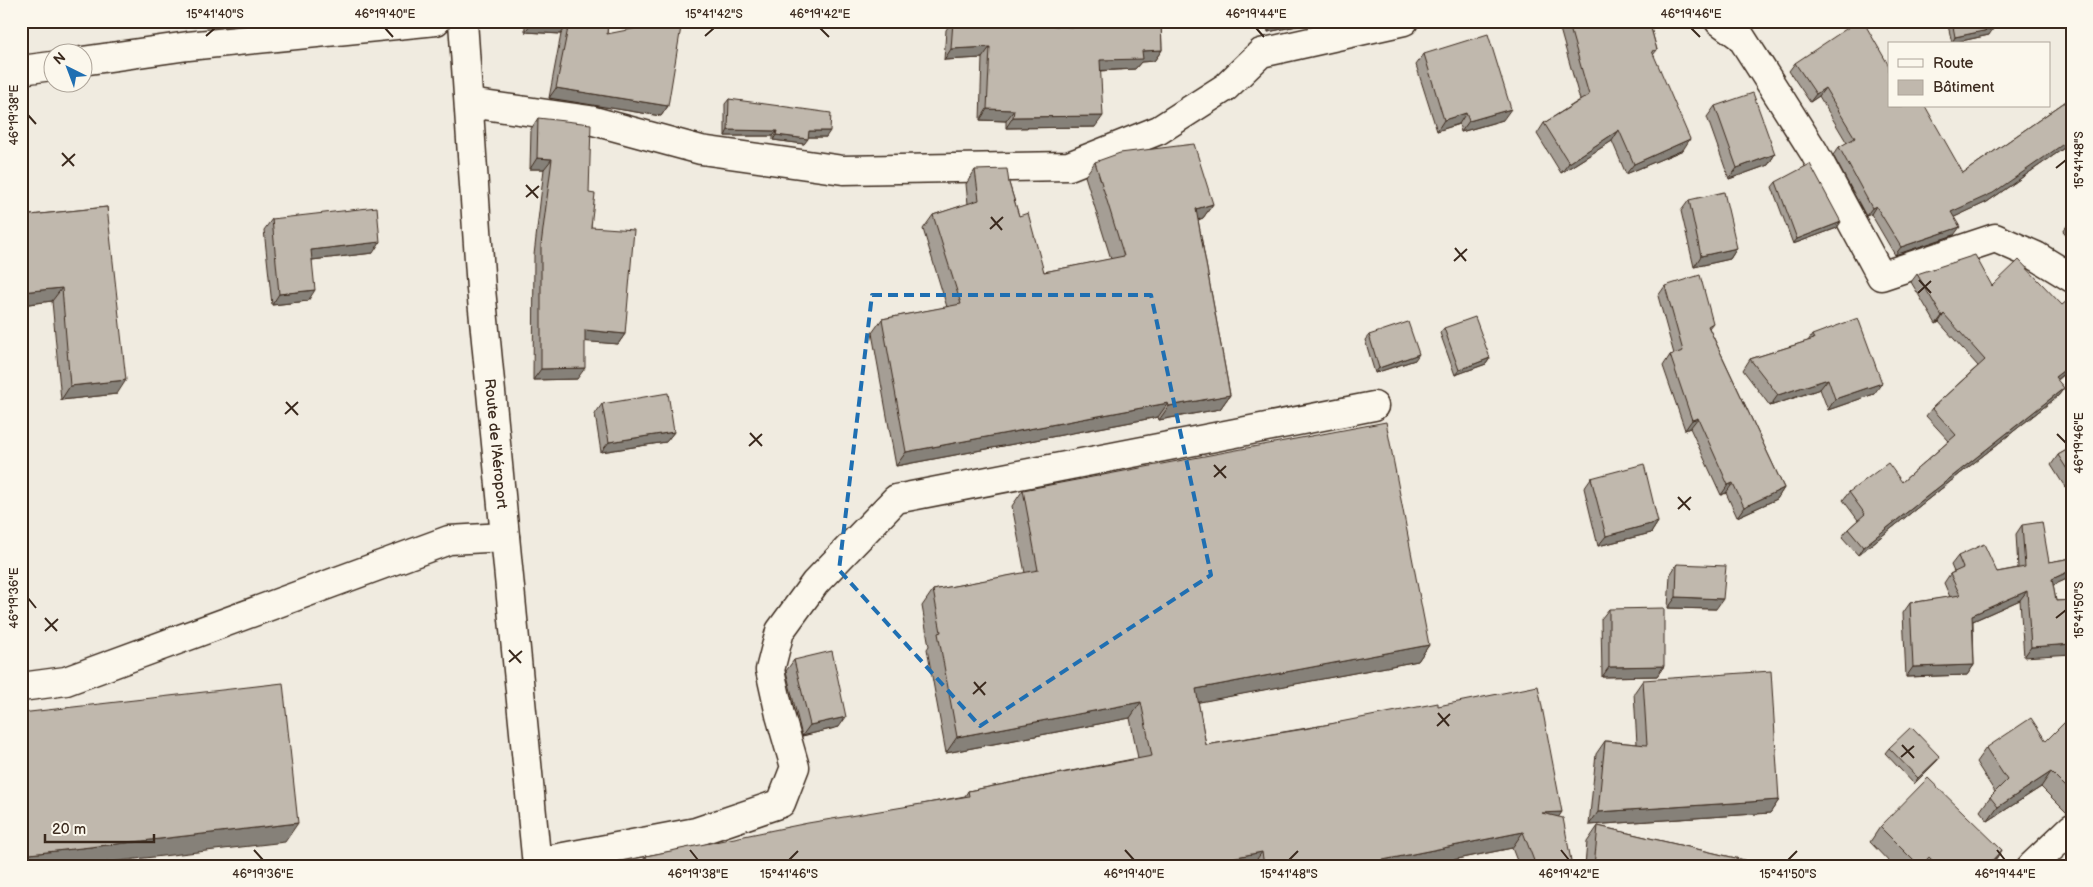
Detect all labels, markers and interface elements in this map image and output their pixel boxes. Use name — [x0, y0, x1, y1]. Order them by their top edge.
text: 15°41'40"S — [186, 7, 244, 22]
text: 46°19'40"E — [355, 7, 416, 22]
text: 15°41'42"S — [685, 7, 743, 22]
text: 46°19'42"E — [790, 7, 851, 22]
text: 46°19'44"E — [1225, 7, 1287, 22]
text: 46°19'46"E — [1660, 7, 1722, 22]
north arrow — [42, 42, 92, 92]
legend — [1888, 42, 2050, 108]
text: N — [50, 49, 69, 69]
text: Route — [1933, 54, 1974, 73]
text: Bâtiment — [1933, 78, 1995, 97]
text: 46°19'38"E — [7, 84, 22, 145]
text: 15°41'48"S — [2072, 131, 2087, 189]
street label: Route de l'Aéroport — [480, 378, 511, 510]
text: 46°19'46"E — [2072, 412, 2087, 474]
text: 46°19'36"E — [7, 567, 22, 629]
text: 15°41'50"S — [2072, 581, 2087, 639]
scale bar — [45, 812, 154, 844]
text: 20 m — [52, 820, 86, 839]
text: 46°19'36"E — [232, 867, 294, 882]
text: 46°19'38"E — [668, 867, 729, 882]
text: 15°41'46"S — [760, 867, 818, 882]
text: 46°19'40"E — [1104, 867, 1165, 882]
text: 15°41'48"S — [1260, 867, 1318, 882]
text: 46°19'42"E — [1539, 867, 1600, 882]
text: 15°41'50"S — [1759, 867, 1817, 882]
text: 46°19'44"E — [1974, 867, 2036, 882]

